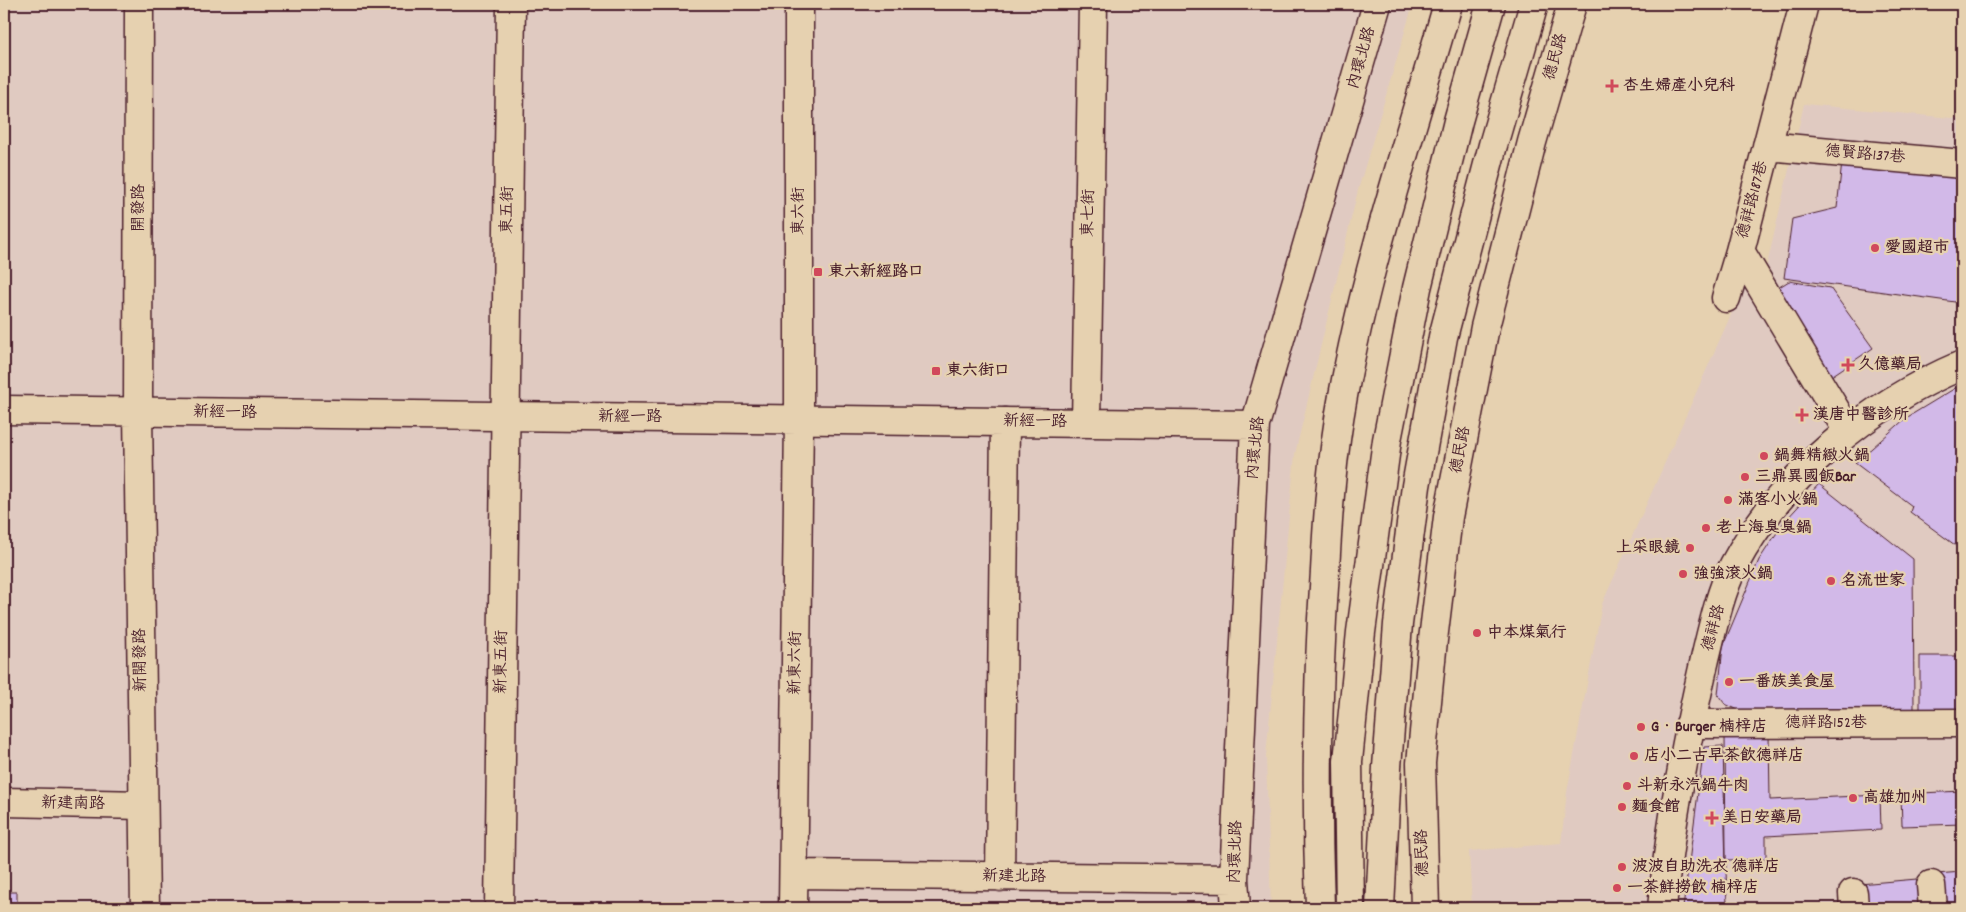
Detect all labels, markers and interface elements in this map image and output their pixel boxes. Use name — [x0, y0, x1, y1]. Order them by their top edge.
street label: 內環北路 — [1342, 24, 1382, 92]
street label: 德民路 — [1538, 31, 1574, 83]
place label: 杏生婦產小兒科 — [1623, 75, 1735, 98]
marker: 杏生婦產小兒科 — [1605, 79, 1619, 93]
street label: 德賢路137巷 — [1824, 140, 1906, 170]
street label: 德祥路187巷 — [1732, 158, 1774, 242]
street label: 開發路 — [128, 184, 151, 232]
street label: 東五街 — [496, 186, 520, 234]
street label: 東六街 — [788, 187, 811, 235]
street label: 東七街 — [1077, 189, 1101, 237]
place label: 愛國超市 — [1885, 237, 1949, 260]
marker: 愛國超市 — [1869, 242, 1881, 254]
place label: 東六新經路口 — [828, 261, 924, 284]
marker: 東六新經路口 — [812, 266, 824, 278]
place label: 久億藥局 — [1858, 354, 1922, 377]
marker: 久億藥局 — [1842, 359, 1854, 371]
place label: 東六街口 — [946, 360, 1010, 383]
marker: 東六街口 — [930, 365, 942, 377]
street label: 新經一路 — [193, 401, 257, 425]
place label: 漢唐中醫診所 — [1813, 404, 1909, 427]
street label: 新經一路 — [598, 406, 662, 429]
marker: 漢唐中醫診所 — [1795, 408, 1809, 422]
street label: 新經一路 — [1003, 410, 1067, 434]
street label: 內環北路 — [1241, 415, 1271, 481]
street label: 德民路 — [1445, 424, 1477, 476]
place label: 鍋舞精緻火鍋 — [1774, 445, 1870, 468]
marker: 鍋舞精緻火鍋 — [1758, 450, 1770, 462]
place label: 三鼎異國飯Bar — [1755, 466, 1857, 489]
marker: 三鼎異國飯Bar — [1739, 471, 1751, 483]
place label: 滿客小火鍋 — [1738, 489, 1818, 512]
marker: 滿客小火鍋 — [1722, 494, 1734, 506]
place label: 老上海臭臭鍋 — [1716, 517, 1812, 540]
marker: 老上海臭臭鍋 — [1700, 522, 1712, 534]
place label: 上采眼鏡 — [1616, 537, 1680, 560]
marker: 上采眼鏡 — [1684, 542, 1696, 554]
place label: 強強滾火鍋 — [1693, 563, 1773, 586]
marker: 強強滾火鍋 — [1677, 568, 1689, 580]
place label: 名流世家 — [1841, 570, 1905, 593]
marker: 名流世家 — [1825, 575, 1837, 587]
street label: 德祥路 — [1697, 602, 1731, 654]
place label: 中本煤氣行 — [1487, 622, 1567, 645]
marker: 中本煤氣行 — [1471, 627, 1483, 639]
street label: 新開發路 — [129, 628, 153, 692]
street label: 新東五街 — [490, 630, 514, 694]
street label: 新東六街 — [784, 631, 808, 695]
place label: 一番族美食屋 — [1739, 671, 1835, 694]
marker: 一番族美食屋 — [1723, 676, 1735, 688]
street label: 德祥路152巷 — [1785, 712, 1867, 735]
place label: G．Burger 楠梓店 — [1651, 716, 1767, 739]
marker: G．Burger 楠梓店 — [1635, 721, 1647, 733]
place label: 店小二古早茶飲德祥店 — [1644, 745, 1804, 768]
marker: 店小二古早茶飲德祥店 — [1628, 750, 1640, 762]
place label: 斗新永汽鍋牛肉 — [1637, 775, 1749, 798]
marker: 斗新永汽鍋牛肉 — [1621, 780, 1633, 792]
place label: 高雄加州 — [1863, 787, 1927, 810]
street label: 新建南路 — [41, 792, 105, 816]
marker: 高雄加州 — [1847, 792, 1859, 804]
place label: 麵食館 — [1632, 796, 1680, 819]
marker: 麵食館 — [1616, 801, 1628, 813]
place label: 美日安藥局 — [1722, 807, 1802, 830]
marker: 美日安藥局 — [1706, 812, 1718, 824]
street label: 內環北路 — [1223, 820, 1249, 884]
street label: 德民路 — [1411, 829, 1435, 877]
place label: 波波自助洗衣 德祥店 — [1632, 856, 1780, 879]
marker: 波波自助洗衣 德祥店 — [1616, 861, 1628, 873]
street label: 新建北路 — [982, 865, 1046, 889]
place label: 一茶鮮撈飲 楠梓店 — [1627, 877, 1759, 900]
marker: 一茶鮮撈飲 楠梓店 — [1611, 882, 1623, 894]

